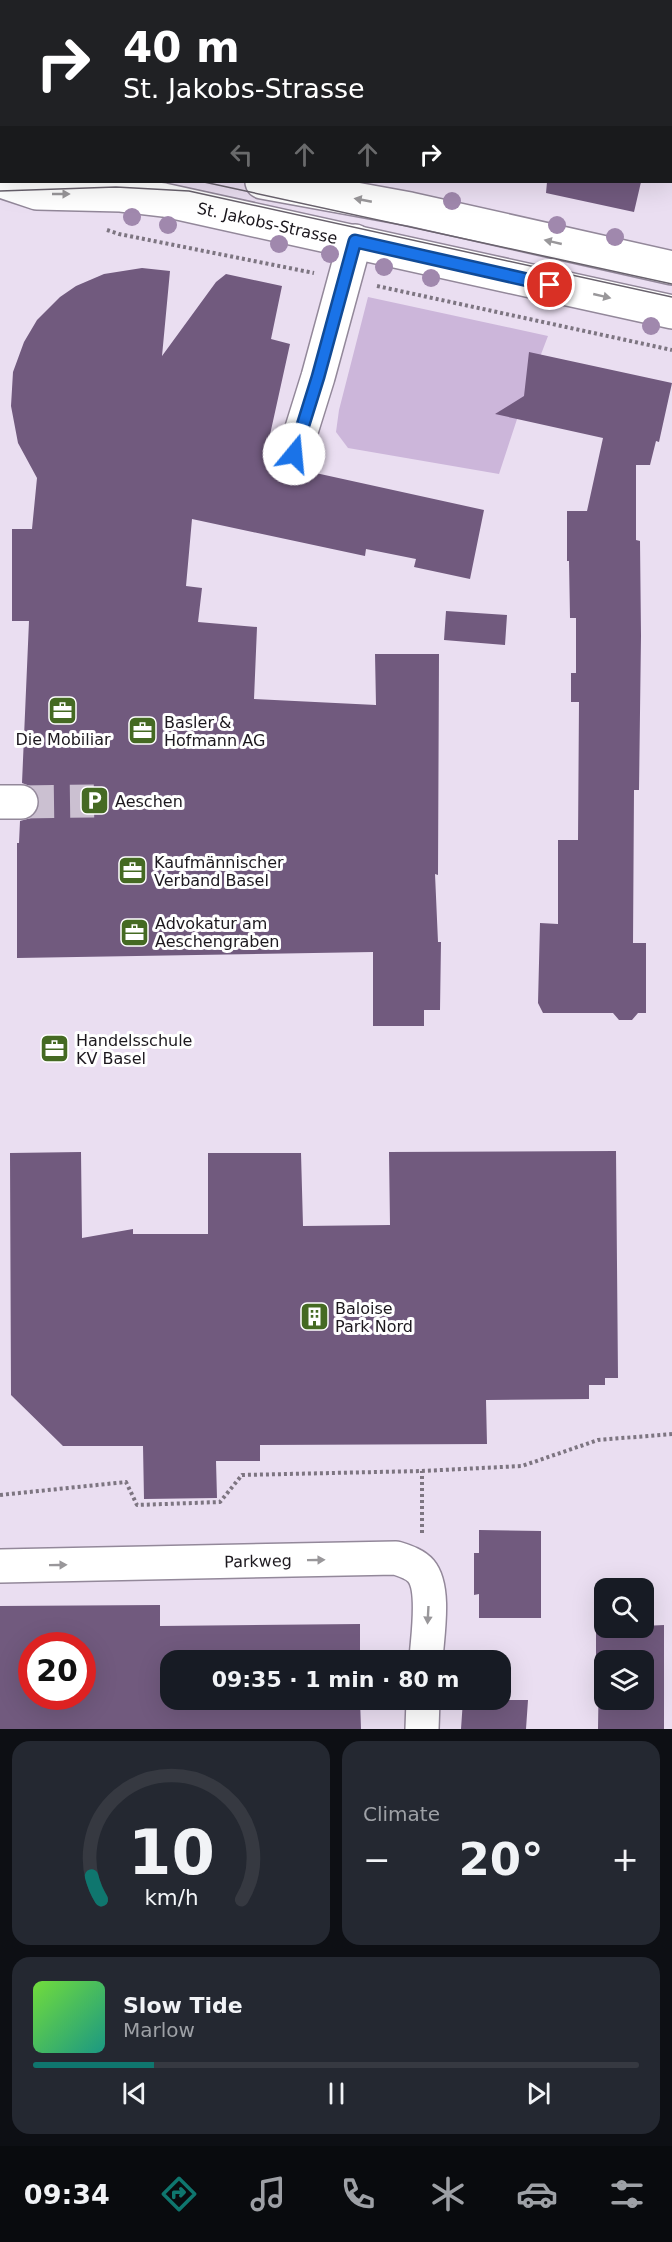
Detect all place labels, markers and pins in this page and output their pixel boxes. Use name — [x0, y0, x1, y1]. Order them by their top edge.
pin — [524, 259, 575, 310]
office icon: Die Mobiliar — [47, 695, 79, 727]
place label: Basler & Hofmann AG — [164, 713, 265, 750]
office icon: Basler & Hofmann AG — [127, 715, 159, 747]
place label: Die Mobiliar — [15, 730, 111, 749]
parking icon: Aeschen — [78, 785, 110, 817]
place label: Aeschen — [115, 792, 183, 811]
place label: Kaufmännischer Verband Basel — [154, 853, 284, 890]
office icon: Kaufmännischer Verband Basel — [117, 855, 149, 887]
place label: Advokatur am Aeschengraben — [155, 914, 279, 951]
office icon: Advokatur am Aeschengraben — [118, 916, 150, 948]
place label: Handelsschule KV Basel — [76, 1031, 192, 1068]
office icon: Handelsschule KV Basel — [39, 1033, 71, 1065]
place label: Baloise Park Nord — [335, 1299, 413, 1336]
building icon: Baloise Park Nord — [298, 1301, 330, 1333]

